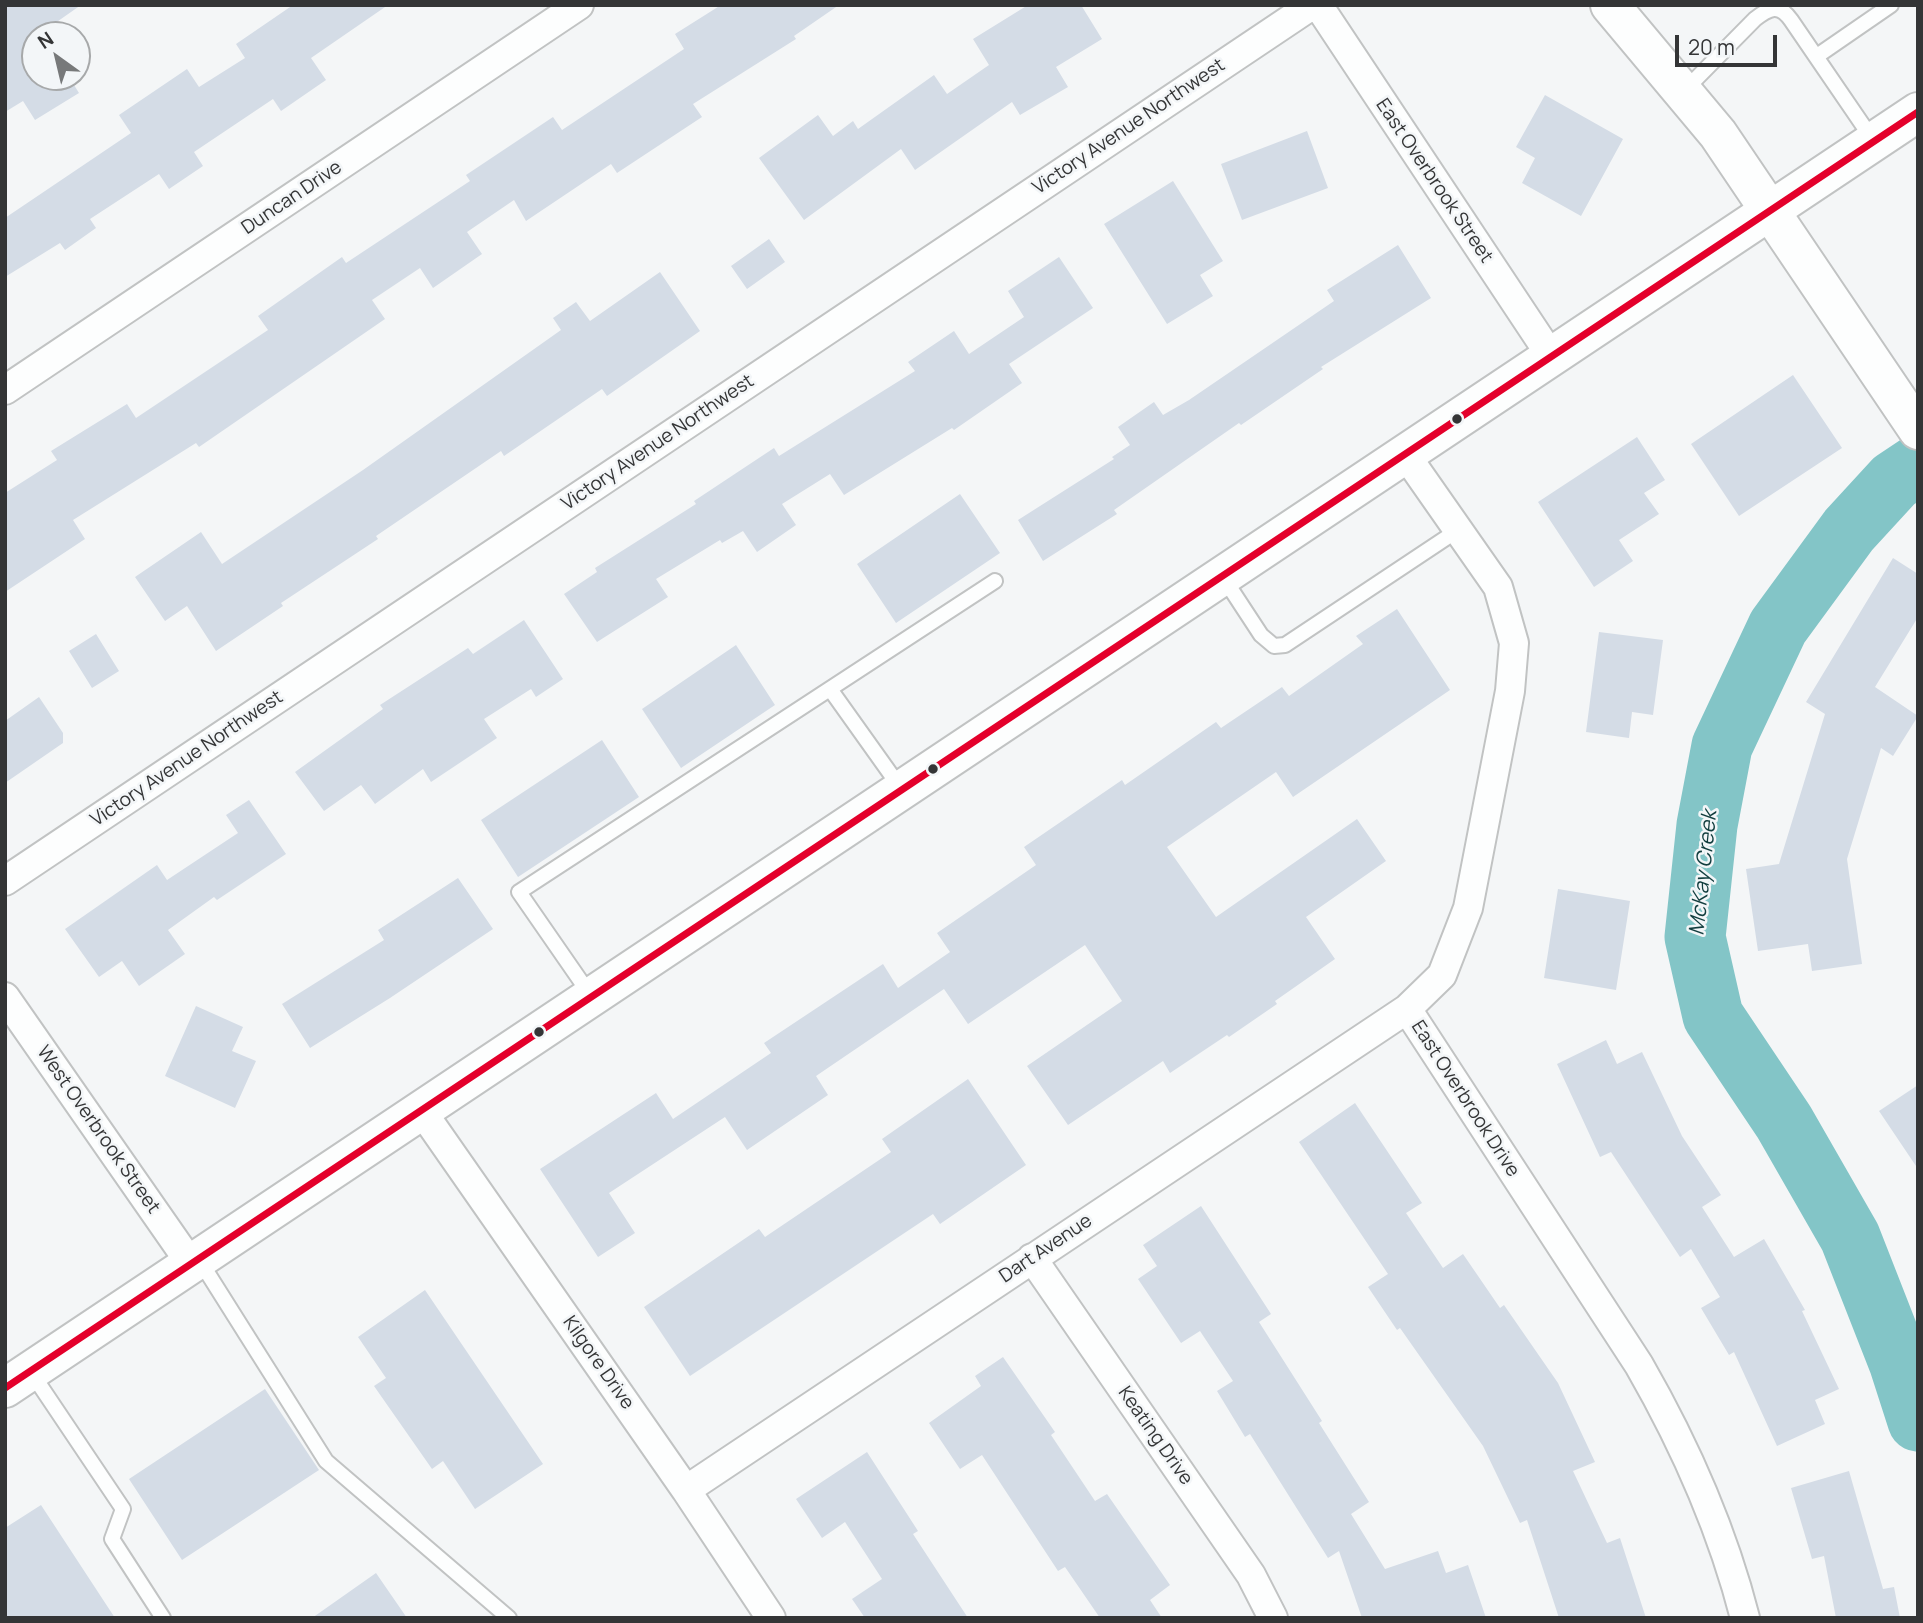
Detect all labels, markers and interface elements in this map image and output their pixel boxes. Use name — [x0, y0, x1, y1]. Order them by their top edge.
north arrow — [21, 21, 91, 91]
scale bar — [1678, 21, 1780, 65]
text: N — [32, 26, 58, 55]
text: 20 m — [1688, 33, 1735, 61]
street label: Victory Avenue Northwest — [1029, 54, 1229, 200]
street label: East Overbrook Street — [1371, 95, 1497, 267]
street label: Duncan Drive — [238, 156, 346, 240]
street label: Victory Avenue Northwest — [558, 370, 758, 516]
unlabelled marker — [1450, 412, 1464, 426]
street label: Victory Avenue Northwest — [87, 686, 287, 832]
unlabelled marker — [926, 762, 940, 776]
water label: McKay Creek — [1685, 809, 1723, 937]
street label: East Overbrook Drive — [1406, 1017, 1524, 1181]
unlabelled marker — [532, 1025, 546, 1039]
street label: West Overbrook Street — [31, 1042, 165, 1218]
street label: Dart Avenue — [995, 1210, 1097, 1288]
street label: Kilgore Drive — [558, 1312, 638, 1414]
street label: Keating Drive — [1113, 1382, 1197, 1490]

